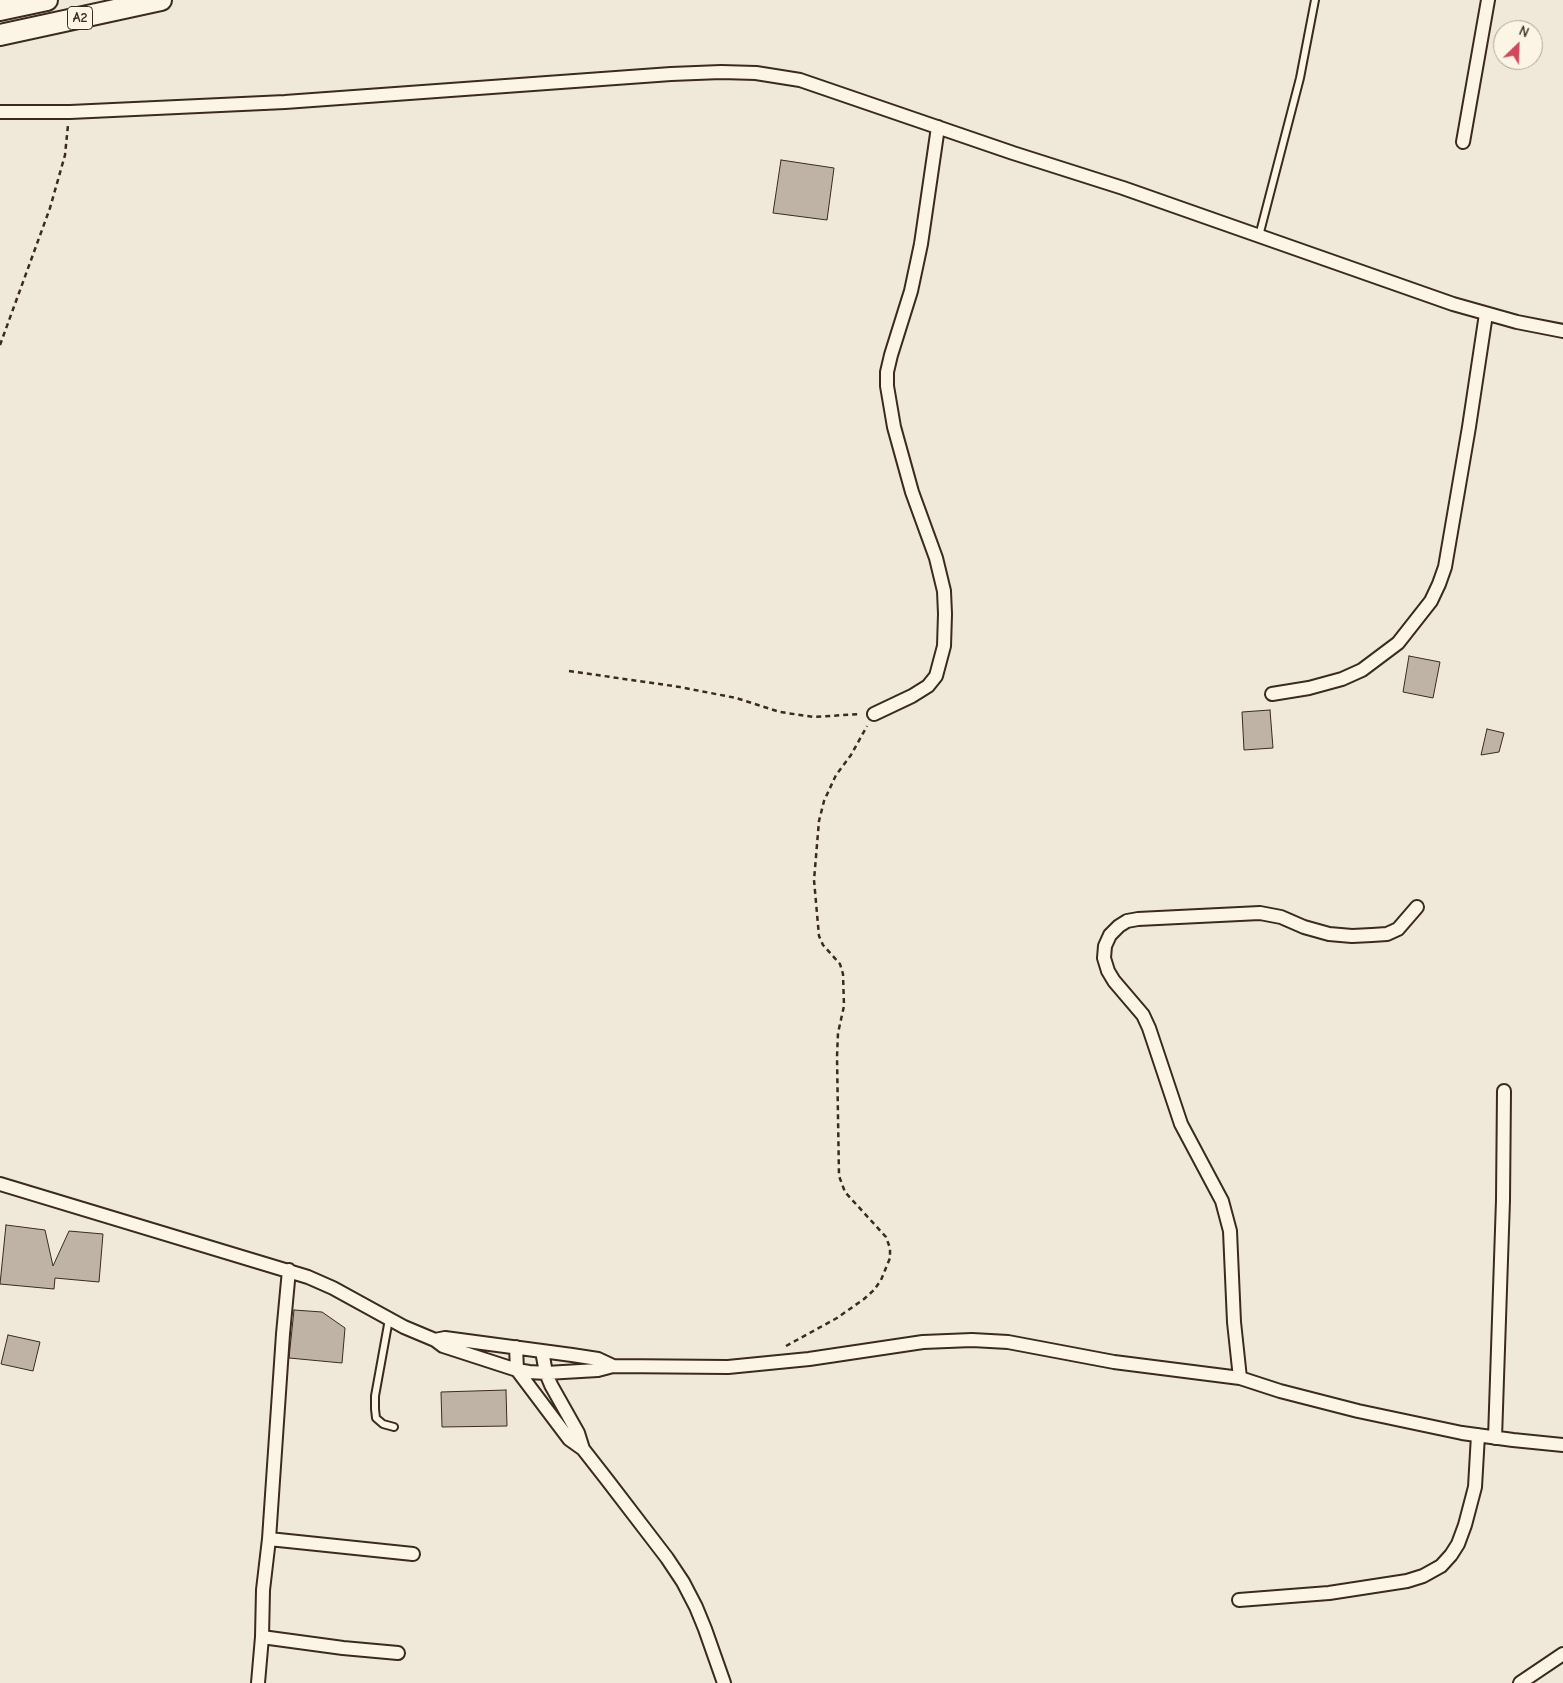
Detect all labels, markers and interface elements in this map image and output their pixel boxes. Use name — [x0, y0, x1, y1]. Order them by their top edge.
road number: A2 — [68, 7, 92, 30]
north arrow — [1493, 20, 1543, 70]
text: N — [1516, 22, 1532, 41]

